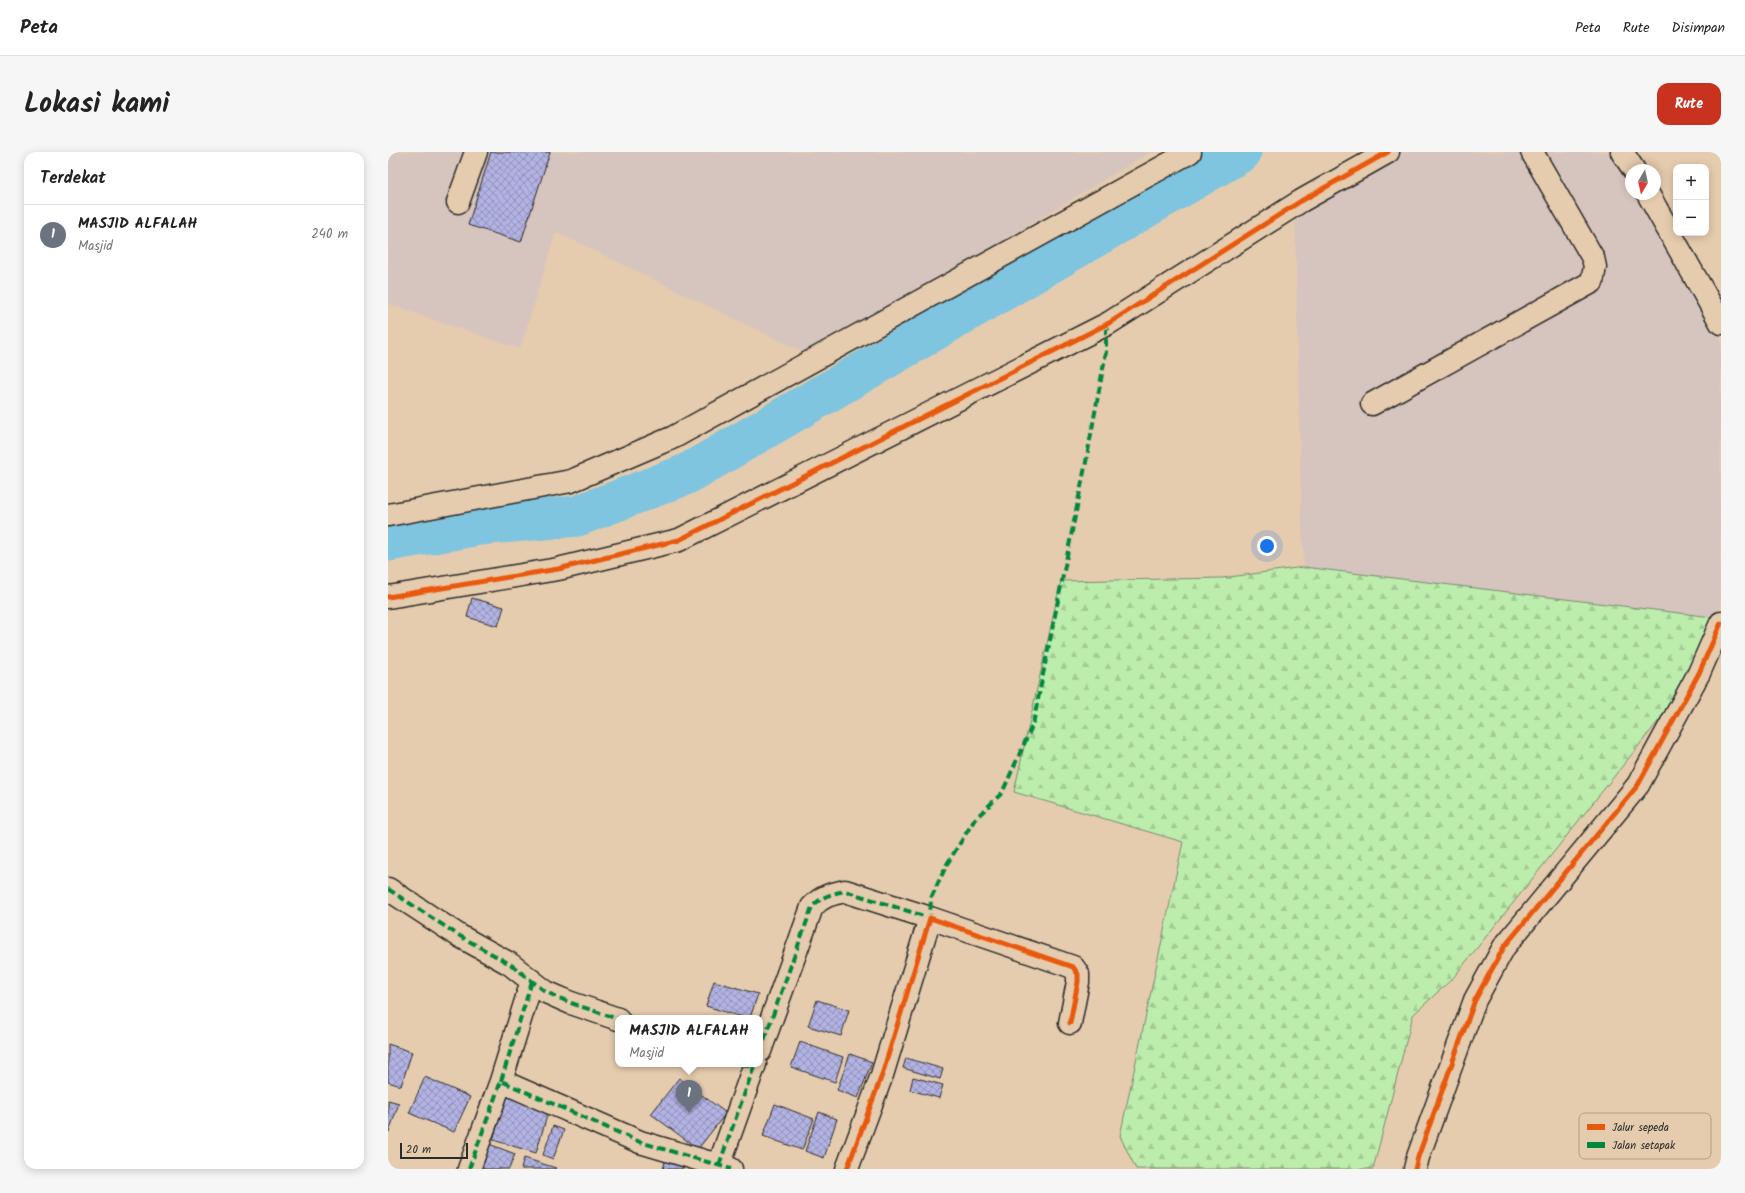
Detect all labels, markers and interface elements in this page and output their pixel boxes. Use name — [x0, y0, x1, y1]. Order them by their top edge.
text: Peta — [20, 13, 58, 43]
text: Peta — [1575, 17, 1601, 39]
text: Rute — [1623, 17, 1649, 39]
text: Disimpan — [1671, 17, 1725, 39]
text: Lokasi kami — [24, 82, 170, 127]
button: Rute — [1657, 83, 1721, 125]
north arrow — [1625, 164, 1661, 200]
map controls — [1673, 164, 1709, 236]
button: + — [1673, 164, 1709, 200]
text: Terdekat — [40, 165, 106, 192]
button: − — [1673, 200, 1709, 236]
text: MASJID ALFALAH — [78, 212, 197, 236]
text: 1 — [51, 224, 55, 245]
text: 240 m — [311, 224, 348, 245]
text: Masjid — [78, 236, 113, 257]
your location — [1257, 536, 1277, 556]
popup — [615, 1015, 763, 1067]
text: MASJID ALFALAH — [629, 1019, 749, 1043]
text: Masjid — [629, 1043, 664, 1064]
pin: 1 — [676, 1080, 702, 1113]
legend — [1579, 1113, 1711, 1159]
text: Jalur sepeda — [1612, 1119, 1669, 1137]
text: Jalan setapak — [1612, 1137, 1676, 1155]
scale bar — [400, 1141, 468, 1160]
text: 20 m — [406, 1141, 431, 1159]

